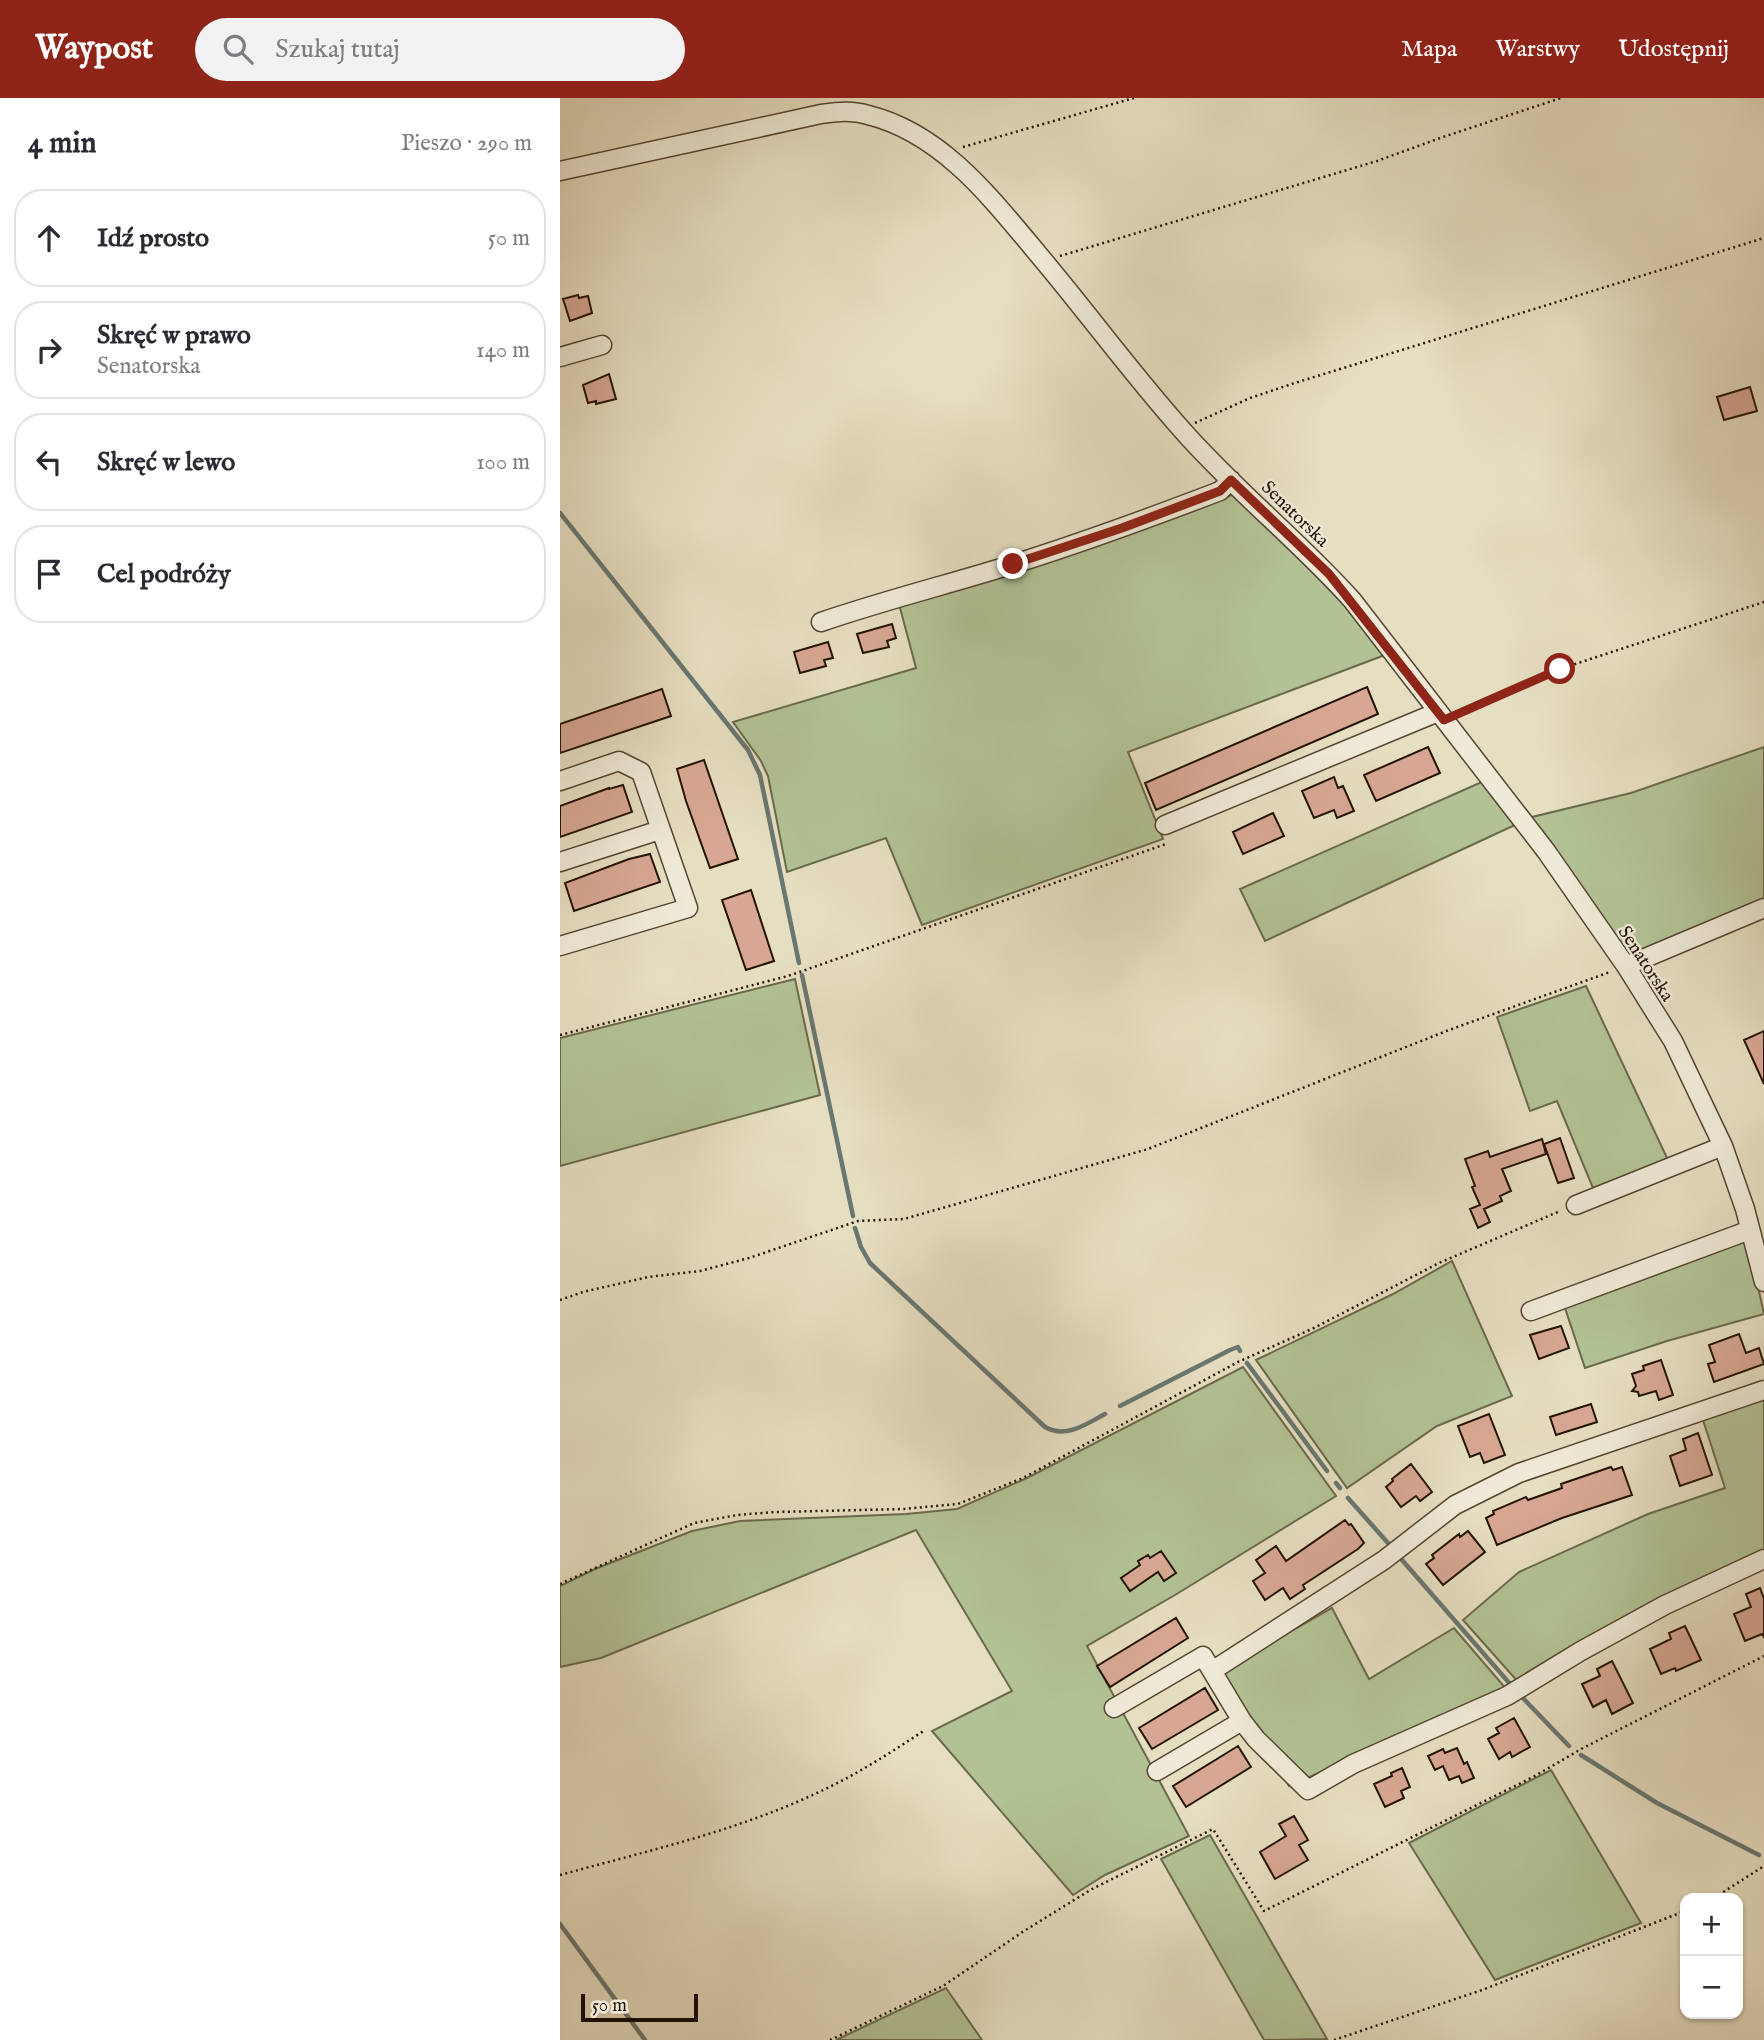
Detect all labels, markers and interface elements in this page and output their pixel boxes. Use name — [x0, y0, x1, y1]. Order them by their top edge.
search box — [195, 18, 685, 81]
text: Waypost — [35, 28, 153, 70]
icon: search — [219, 30, 257, 68]
text: Szukaj tutaj — [275, 33, 400, 66]
text: Mapa — [1401, 34, 1457, 65]
text: Warstwy — [1495, 34, 1580, 65]
text: Udostępnij — [1618, 34, 1729, 65]
text: 4 min — [28, 125, 96, 163]
text: Pieszo · 290 m — [401, 129, 532, 158]
icon: ahead — [30, 219, 68, 257]
text: Idź prosto — [97, 222, 209, 255]
text: 50 m — [488, 224, 530, 253]
text: Skręć w prawo — [97, 319, 251, 352]
icon: right — [30, 331, 68, 369]
text: 140 m — [476, 336, 530, 365]
text: Senatorska — [97, 352, 200, 381]
icon: left — [30, 443, 68, 481]
text: Skręć w lewo — [97, 446, 235, 479]
text: 100 m — [476, 448, 530, 477]
street label: Senatorska — [1256, 476, 1334, 553]
route end — [997, 548, 1028, 579]
icon: arrive — [30, 555, 68, 593]
text: Cel podróży — [97, 558, 231, 591]
route start — [1544, 653, 1575, 684]
street label: Senatorska — [1612, 922, 1679, 1007]
map controls — [1680, 1893, 1743, 2019]
button: + — [1680, 1893, 1743, 1956]
button: − — [1680, 1956, 1743, 2019]
scale bar — [581, 1991, 698, 2023]
text: 50 m — [592, 1994, 627, 2018]

